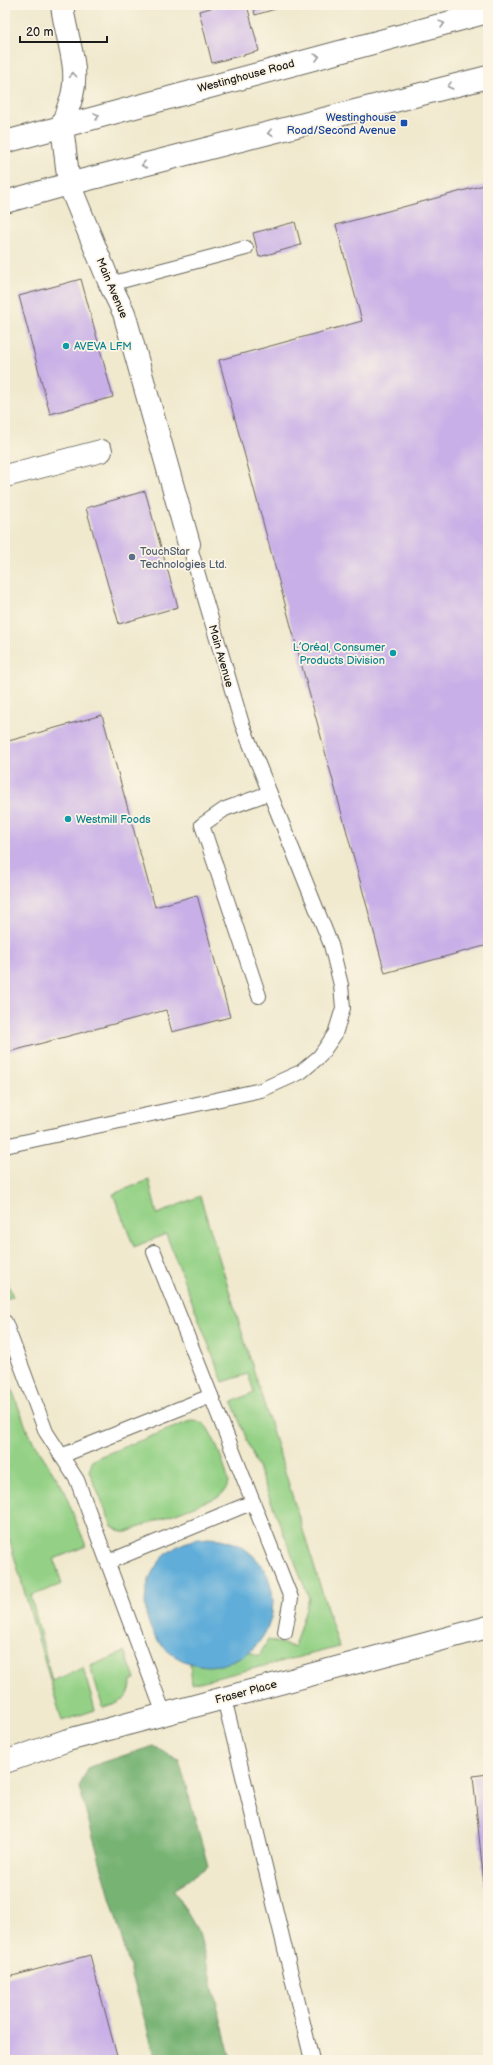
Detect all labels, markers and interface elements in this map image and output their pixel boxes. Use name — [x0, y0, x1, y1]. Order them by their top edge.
scale bar — [20, 18, 107, 44]
one-way arrow — [439, 20, 446, 29]
text: 20 m — [26, 25, 53, 40]
one-way arrow — [314, 54, 320, 62]
street label: Westinghouse Road — [196, 57, 296, 95]
one-way arrow — [69, 72, 78, 78]
one-way arrow — [447, 82, 453, 90]
place label: Westinghouse Road/Second Avenue — [287, 111, 396, 137]
one-way arrow — [93, 113, 100, 121]
marker: Westinghouse Road/Second Avenue — [399, 118, 409, 128]
one-way arrow — [267, 128, 273, 136]
one-way arrow — [141, 160, 148, 169]
street label: Main Avenue — [93, 256, 131, 321]
place label: AVEVA LFM — [74, 340, 132, 353]
marker: AVEVA LFM — [61, 341, 71, 351]
place label: TouchStar Technologies Ltd. — [140, 545, 227, 571]
marker: TouchStar Technologies Ltd. — [127, 552, 137, 562]
street label: Main Avenue — [206, 623, 236, 689]
place label: L’Oréal, Consumer Products Division — [293, 641, 386, 667]
marker: L’Oréal, Consumer Products Division — [388, 648, 398, 658]
place label: Westmill Foods — [76, 813, 151, 826]
marker: Westmill Foods — [63, 814, 73, 824]
street label: Fraser Place — [214, 1677, 279, 1706]

